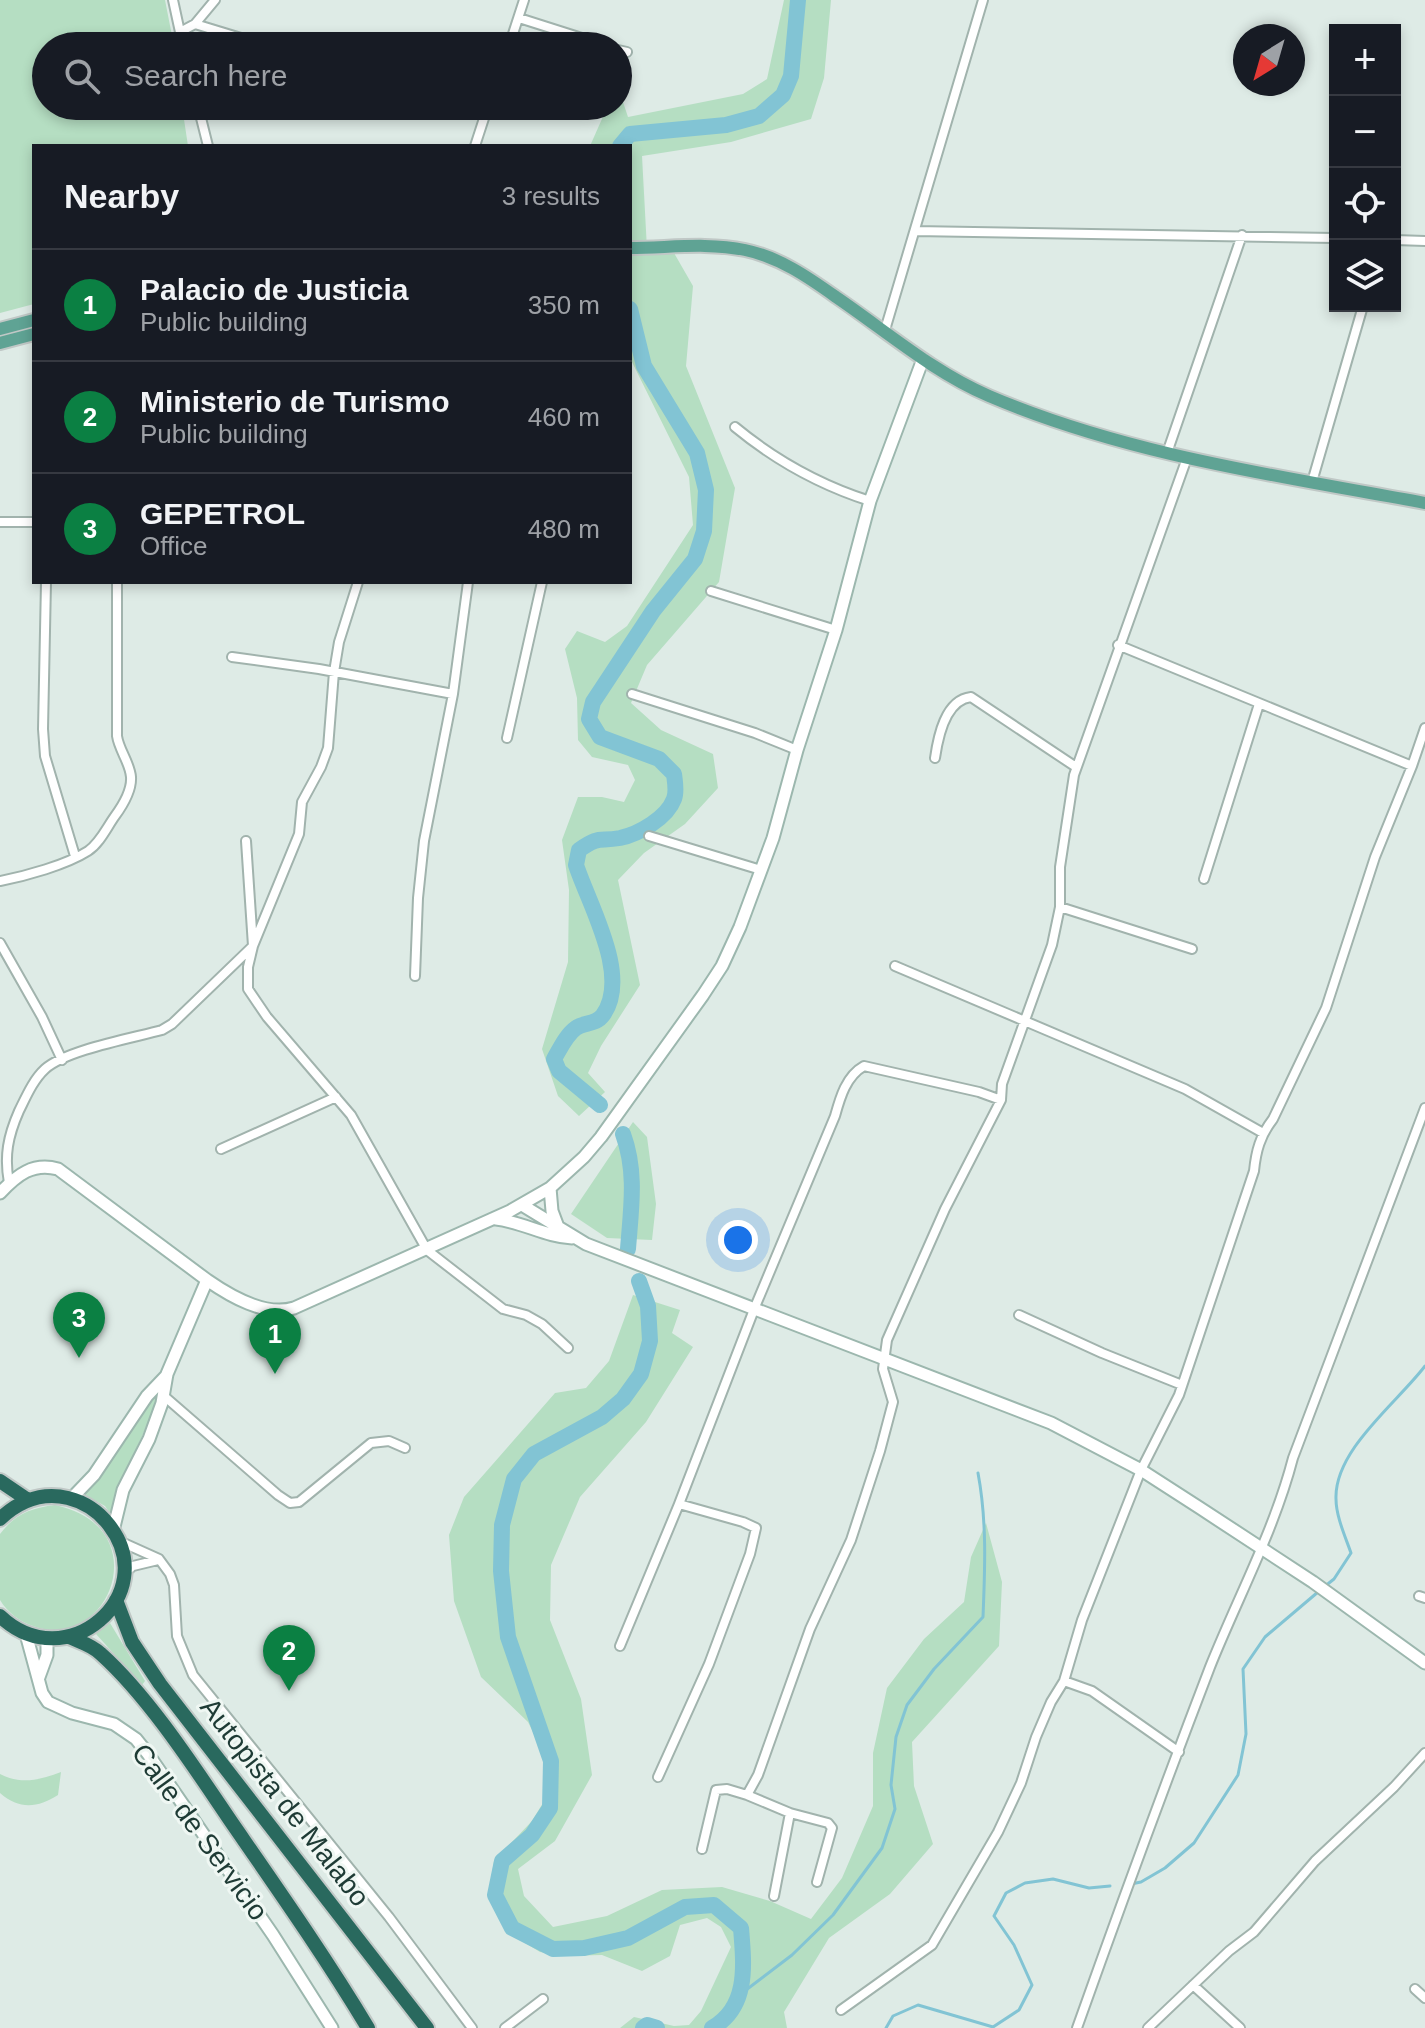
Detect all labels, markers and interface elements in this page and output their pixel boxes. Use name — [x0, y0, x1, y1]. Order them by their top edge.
north arrow — [1233, 24, 1305, 96]
map controls — [1329, 24, 1401, 312]
button: + — [1329, 24, 1401, 96]
search box — [32, 32, 632, 120]
icon: search — [60, 54, 104, 98]
text: Search here — [124, 59, 287, 92]
button: − — [1329, 96, 1401, 168]
button: locate — [1329, 168, 1401, 240]
text: Nearby — [64, 177, 179, 215]
text: 3 results — [502, 181, 600, 211]
button: layers — [1329, 240, 1401, 312]
text: Palacio de Justicia — [140, 273, 408, 306]
text: 1 — [83, 290, 97, 320]
text: 350 m — [528, 290, 600, 320]
text: Public building — [140, 307, 308, 337]
text: Ministerio de Turismo — [140, 385, 449, 418]
text: 2 — [83, 402, 97, 432]
text: 460 m — [528, 402, 600, 432]
text: Public building — [140, 419, 308, 449]
text: GEPETROL — [140, 497, 305, 530]
text: 3 — [83, 514, 97, 544]
text: 480 m — [528, 514, 600, 544]
text: Office — [140, 531, 207, 561]
your location — [718, 1220, 758, 1260]
pin: 3 — [53, 1292, 105, 1358]
pin: 1 — [249, 1308, 301, 1374]
pin: 2 — [263, 1625, 315, 1691]
street label: Autopista de Malabo — [194, 1692, 376, 1912]
street label: Calle de Servicio — [126, 1738, 274, 1926]

